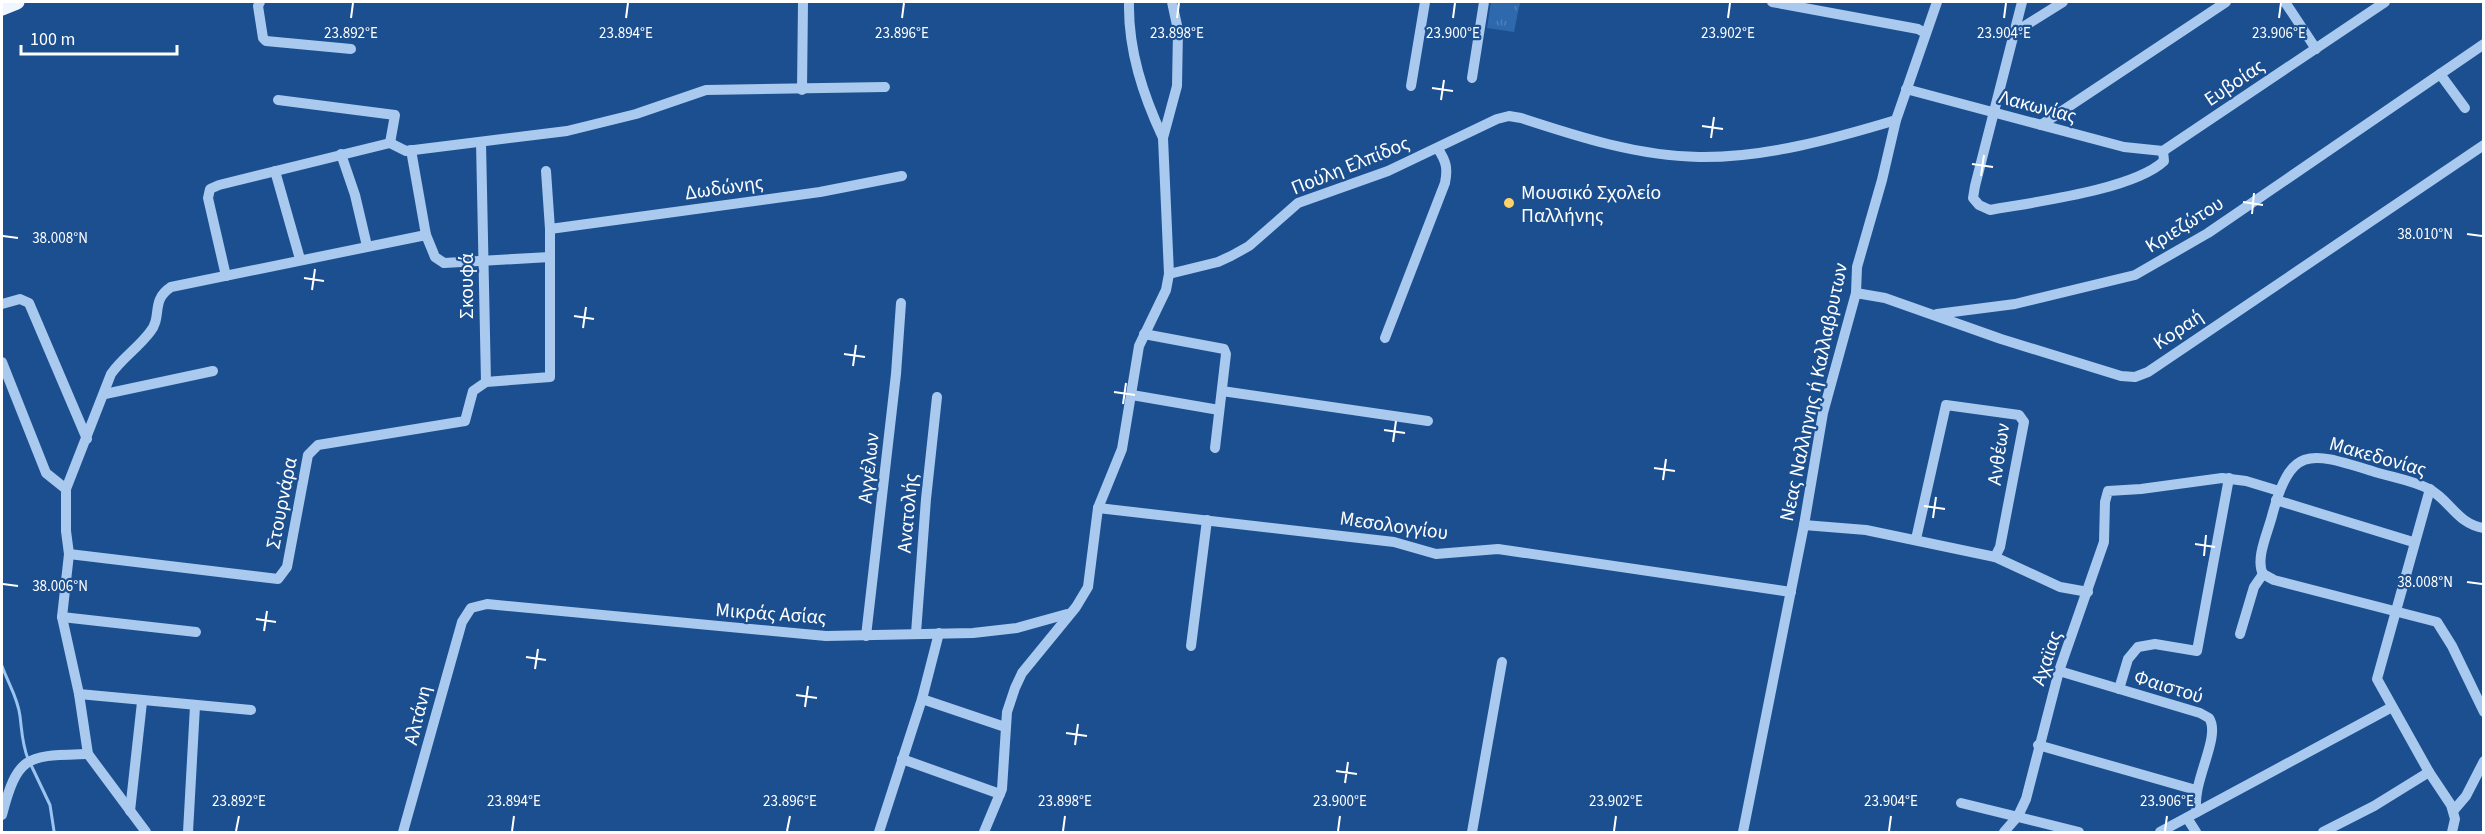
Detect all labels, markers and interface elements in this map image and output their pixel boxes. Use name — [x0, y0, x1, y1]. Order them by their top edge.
scale bar — [21, 18, 177, 56]
text: 23.892°E — [324, 23, 378, 44]
text: 23.894°E — [599, 23, 653, 44]
text: 23.896°E — [875, 23, 929, 44]
text: 23.898°E — [1150, 23, 1204, 44]
text: 23.900°E — [1426, 23, 1480, 44]
text: 23.902°E — [1701, 23, 1755, 44]
text: 23.904°E — [1977, 23, 2031, 44]
text: 23.906°E — [2252, 23, 2306, 44]
text: 100 m — [30, 27, 75, 52]
street label: Ευβοίας — [2199, 52, 2271, 113]
street label: Λακωνίας — [1996, 83, 2080, 131]
street label: Πούλη Ελπίδος — [1287, 129, 1414, 202]
street label: Δωδώνης — [683, 169, 766, 207]
place label: Μουσικό Σχολείο Παλλήνης — [1521, 179, 1661, 230]
street label: Κριεζώτου — [2140, 190, 2229, 260]
marker: Μουσικό Σχολείο Παλλήνης — [1502, 196, 1516, 210]
text: 38.010°N — [2397, 224, 2453, 245]
text: 38.008°N — [32, 228, 88, 249]
street label: Σκουφά — [453, 253, 481, 319]
street label: Νεας Nαλληνης ή Καλλαβρυτων — [1773, 260, 1855, 524]
street label: Κοραή — [2148, 303, 2209, 357]
street label: Ανθέων — [1981, 421, 2017, 487]
street label: Μακεδονίας — [2326, 430, 2430, 484]
street label: Αγγέλων — [851, 431, 887, 505]
street label: Στουρνάρα — [259, 455, 305, 551]
street label: Ανατολής — [891, 472, 925, 554]
street label: Μεσολογγίου — [1338, 505, 1450, 547]
text: 38.008°N — [2397, 572, 2453, 593]
text: 38.006°N — [32, 576, 88, 597]
street label: Μικράς Ασίας — [715, 596, 828, 632]
street label: Αχαϊας — [2025, 627, 2069, 689]
street label: Φαιστού — [2130, 663, 2207, 711]
street label: Αλτάνη — [397, 683, 439, 748]
text: 23.892°E — [212, 791, 266, 812]
text: 23.894°E — [487, 791, 541, 812]
text: 23.896°E — [763, 791, 817, 812]
text: 23.898°E — [1038, 791, 1092, 812]
text: 23.900°E — [1313, 791, 1367, 812]
text: 23.902°E — [1589, 791, 1643, 812]
text: 23.904°E — [1864, 791, 1918, 812]
text: 23.906°E — [2140, 791, 2194, 812]

